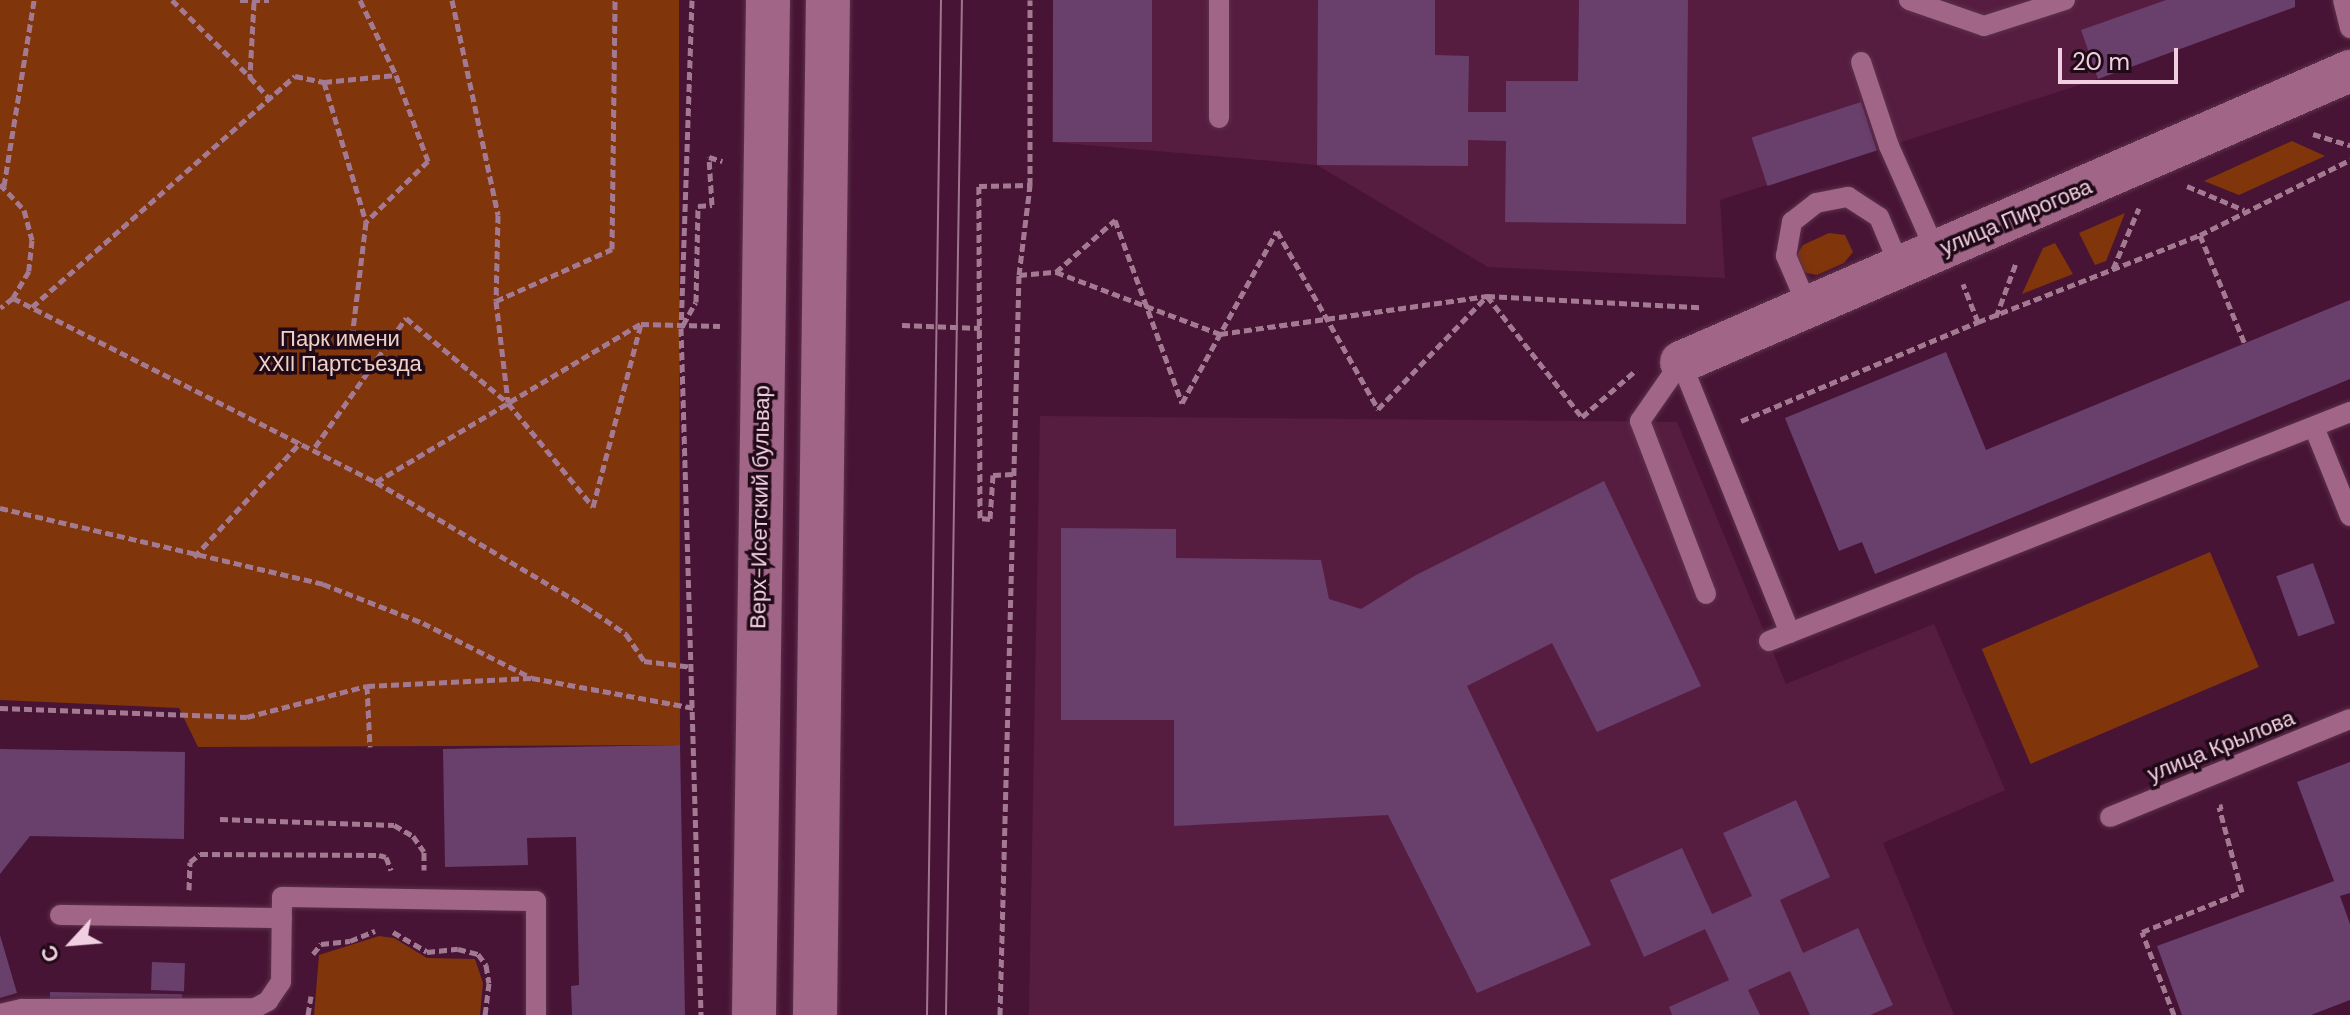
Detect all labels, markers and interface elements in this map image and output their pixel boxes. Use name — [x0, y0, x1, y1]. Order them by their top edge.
scale bar — [2062, 32, 2182, 82]
text: 20 m — [2072, 46, 2130, 77]
street label: улица Пирогова — [1936, 173, 2096, 261]
park label: Парк имени XXII Партсъезда — [258, 325, 422, 376]
street label: Верх-Исетский бульвар — [745, 385, 775, 629]
street label: улица Крылова — [2144, 705, 2298, 787]
north arrow — [32, 903, 112, 983]
text: С — [33, 940, 66, 967]

